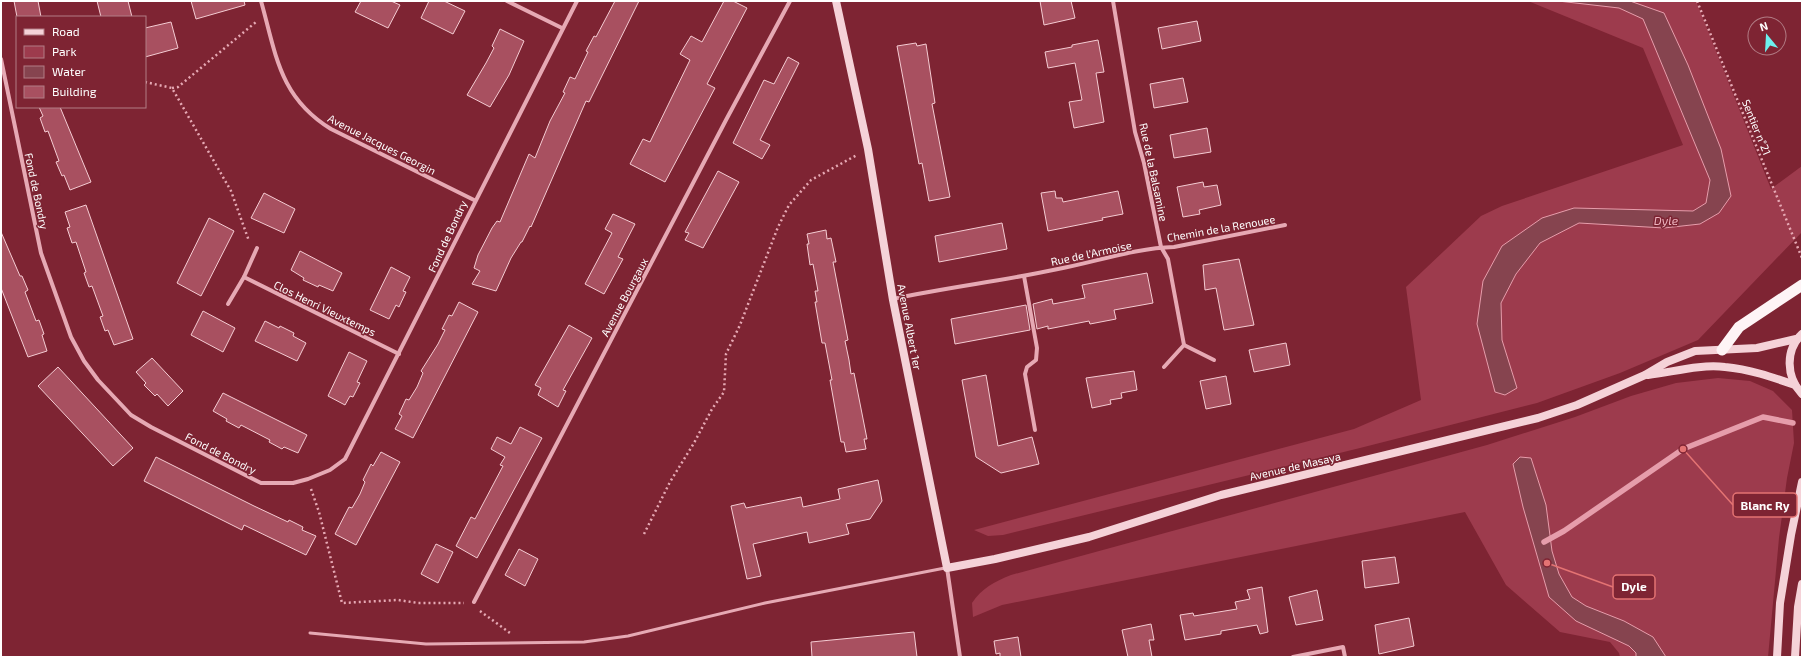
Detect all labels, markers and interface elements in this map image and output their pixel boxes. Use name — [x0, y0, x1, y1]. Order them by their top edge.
legend — [16, 16, 146, 108]
north arrow — [1747, 16, 1787, 56]
text: N — [1758, 19, 1770, 33]
text: Road — [52, 24, 80, 38]
text: Park — [52, 44, 77, 58]
text: Water — [52, 64, 86, 78]
text: Building — [52, 84, 97, 98]
street label: Sentier n°21 — [1740, 97, 1774, 157]
street label: Avenue Jacques Georgin — [326, 111, 438, 177]
street label: Rue de la Balsamine — [1137, 122, 1171, 222]
street label: Fond de Bondry — [23, 152, 51, 231]
street label: Fond de Bondry — [425, 198, 469, 274]
street label: Chemin de la Renouee — [1166, 212, 1276, 244]
water label: Dyle — [1654, 213, 1679, 228]
street label: Rue de l'Armoise — [1049, 238, 1133, 268]
street label: Avenue Bourgaux — [598, 255, 650, 339]
street label: Clos Henri Vieuxtemps — [272, 278, 379, 339]
street label: Avenue Albert 1er — [895, 283, 925, 372]
street label: Fond de Bondry — [183, 430, 259, 477]
street label: Avenue de Masaya — [1248, 449, 1342, 483]
callout: Blanc Ry — [1733, 493, 1797, 517]
text: Blanc Ry — [1741, 498, 1790, 513]
callout: Dyle — [1613, 575, 1655, 599]
text: Dyle — [1621, 579, 1647, 594]

